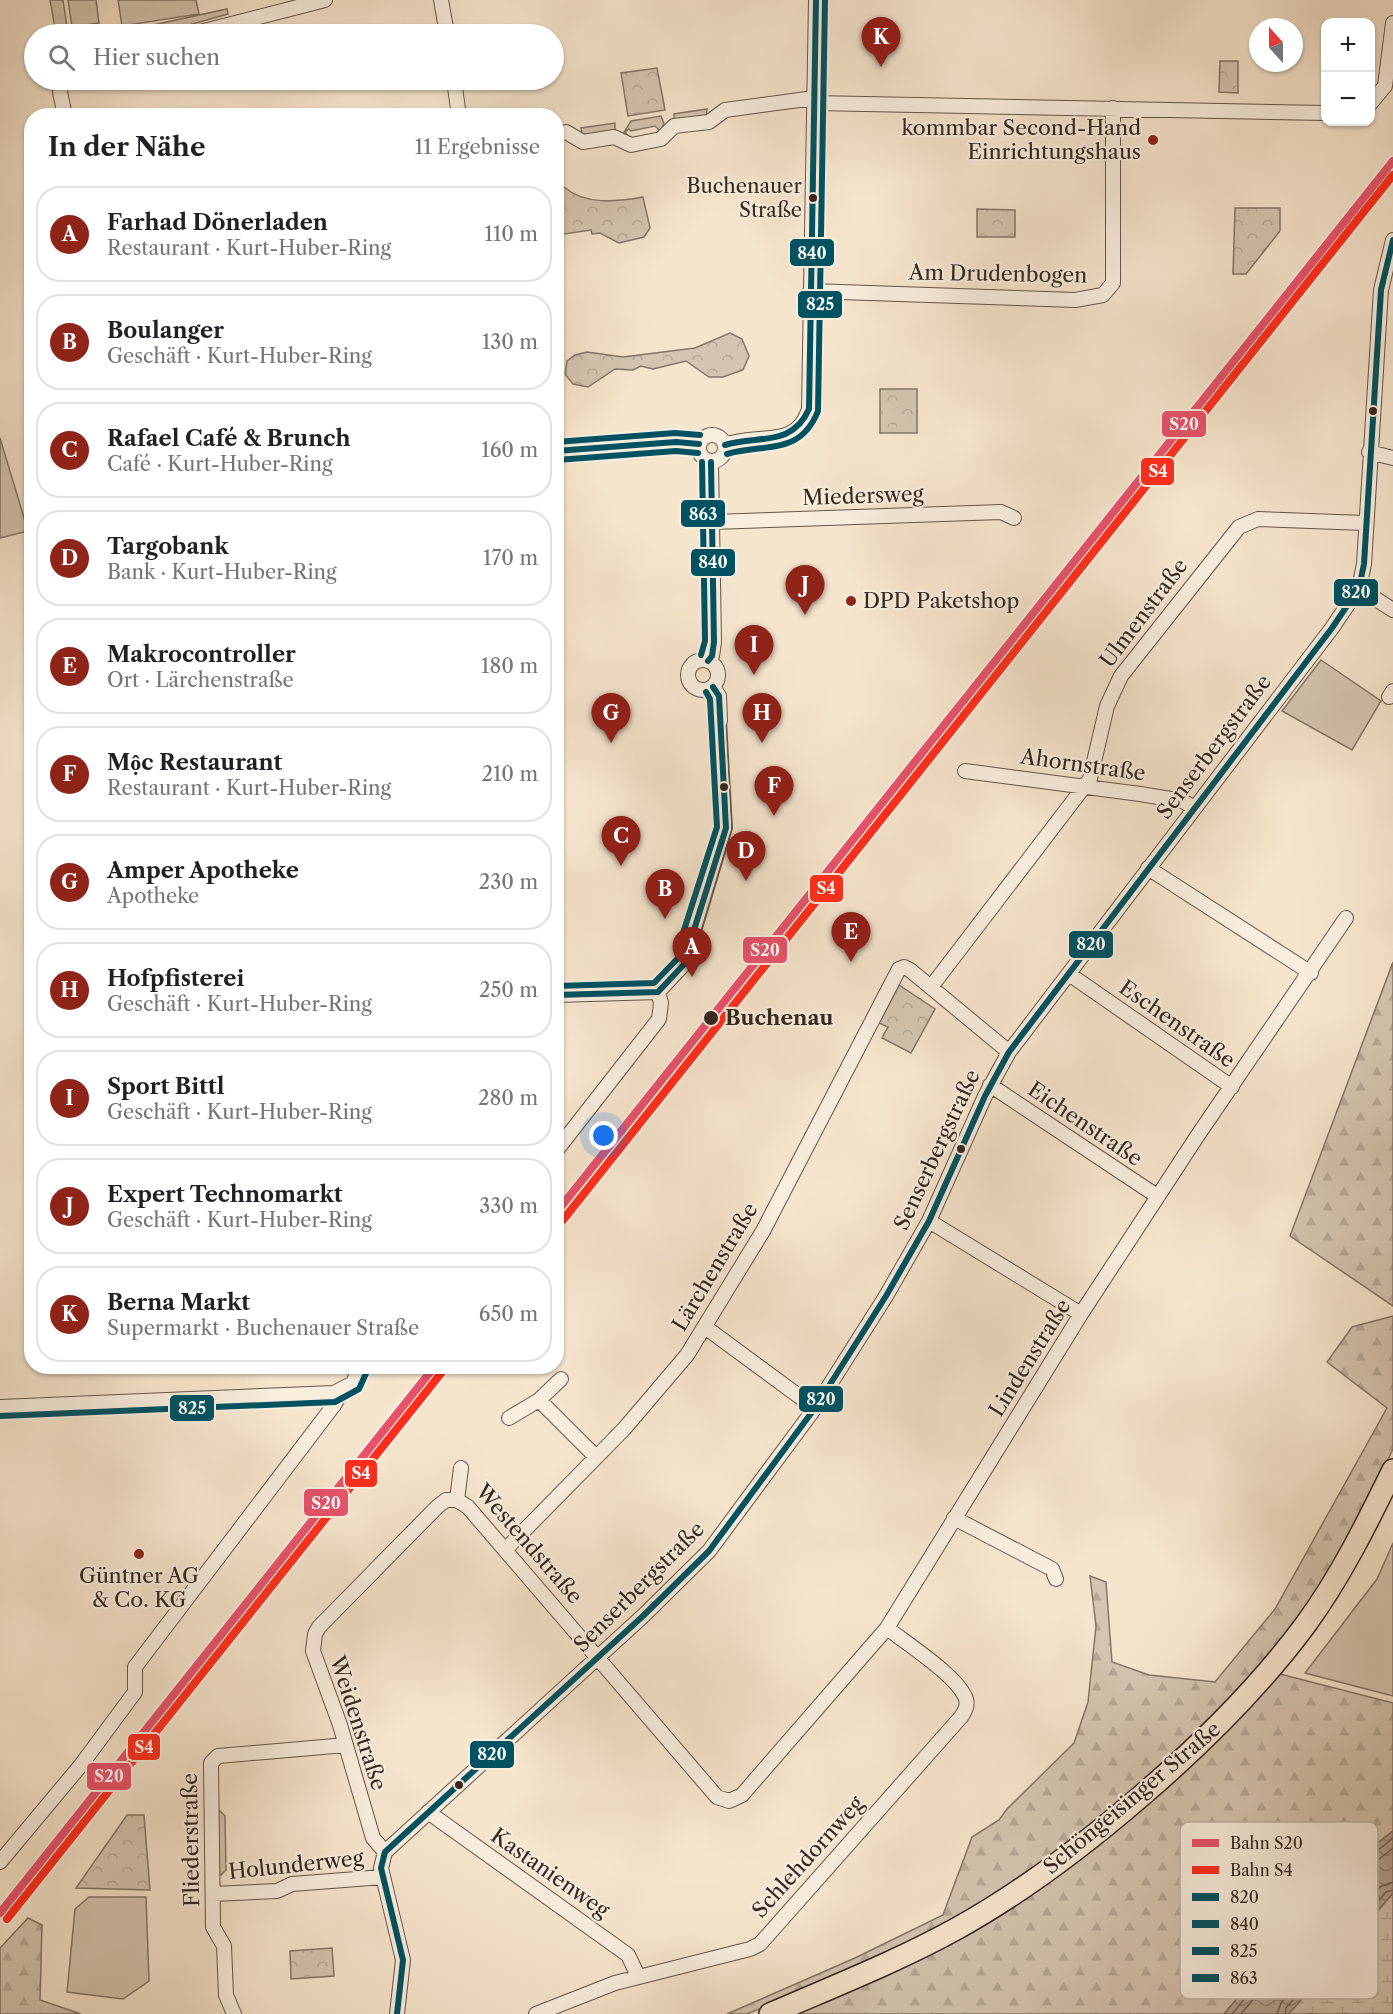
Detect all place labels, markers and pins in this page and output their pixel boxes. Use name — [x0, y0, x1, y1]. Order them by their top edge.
pin: K — [862, 17, 900, 67]
place label: kommbar Second-Hand Einrichtungshaus — [901, 115, 1141, 164]
marker: kommbar Second-Hand Einrichtungshaus — [1146, 133, 1160, 147]
place label: Buchenauer Straße — [686, 174, 803, 222]
marker: Buchenauer Straße — [807, 192, 819, 204]
unlabelled marker — [1367, 405, 1379, 417]
pin: J — [786, 566, 824, 615]
place label: DPD Paketshop — [863, 588, 1019, 613]
marker: DPD Paketshop — [844, 594, 858, 608]
pin: I — [734, 626, 774, 675]
pin: G — [592, 694, 630, 743]
pin: H — [742, 694, 782, 743]
pin: F — [754, 766, 794, 816]
unlabelled marker — [718, 781, 730, 793]
pin: C — [602, 816, 640, 866]
pin: D — [726, 832, 766, 881]
pin: B — [646, 870, 684, 919]
pin: E — [832, 912, 870, 962]
pin: A — [672, 928, 712, 977]
place label: Buchenau — [725, 1005, 834, 1030]
marker: Buchenau — [702, 1009, 720, 1027]
unlabelled marker — [955, 1143, 967, 1155]
marker: Güntner AG & Co. KG — [132, 1547, 146, 1561]
place label: Güntner AG & Co. KG — [79, 1563, 199, 1612]
unlabelled marker — [453, 1779, 465, 1791]

